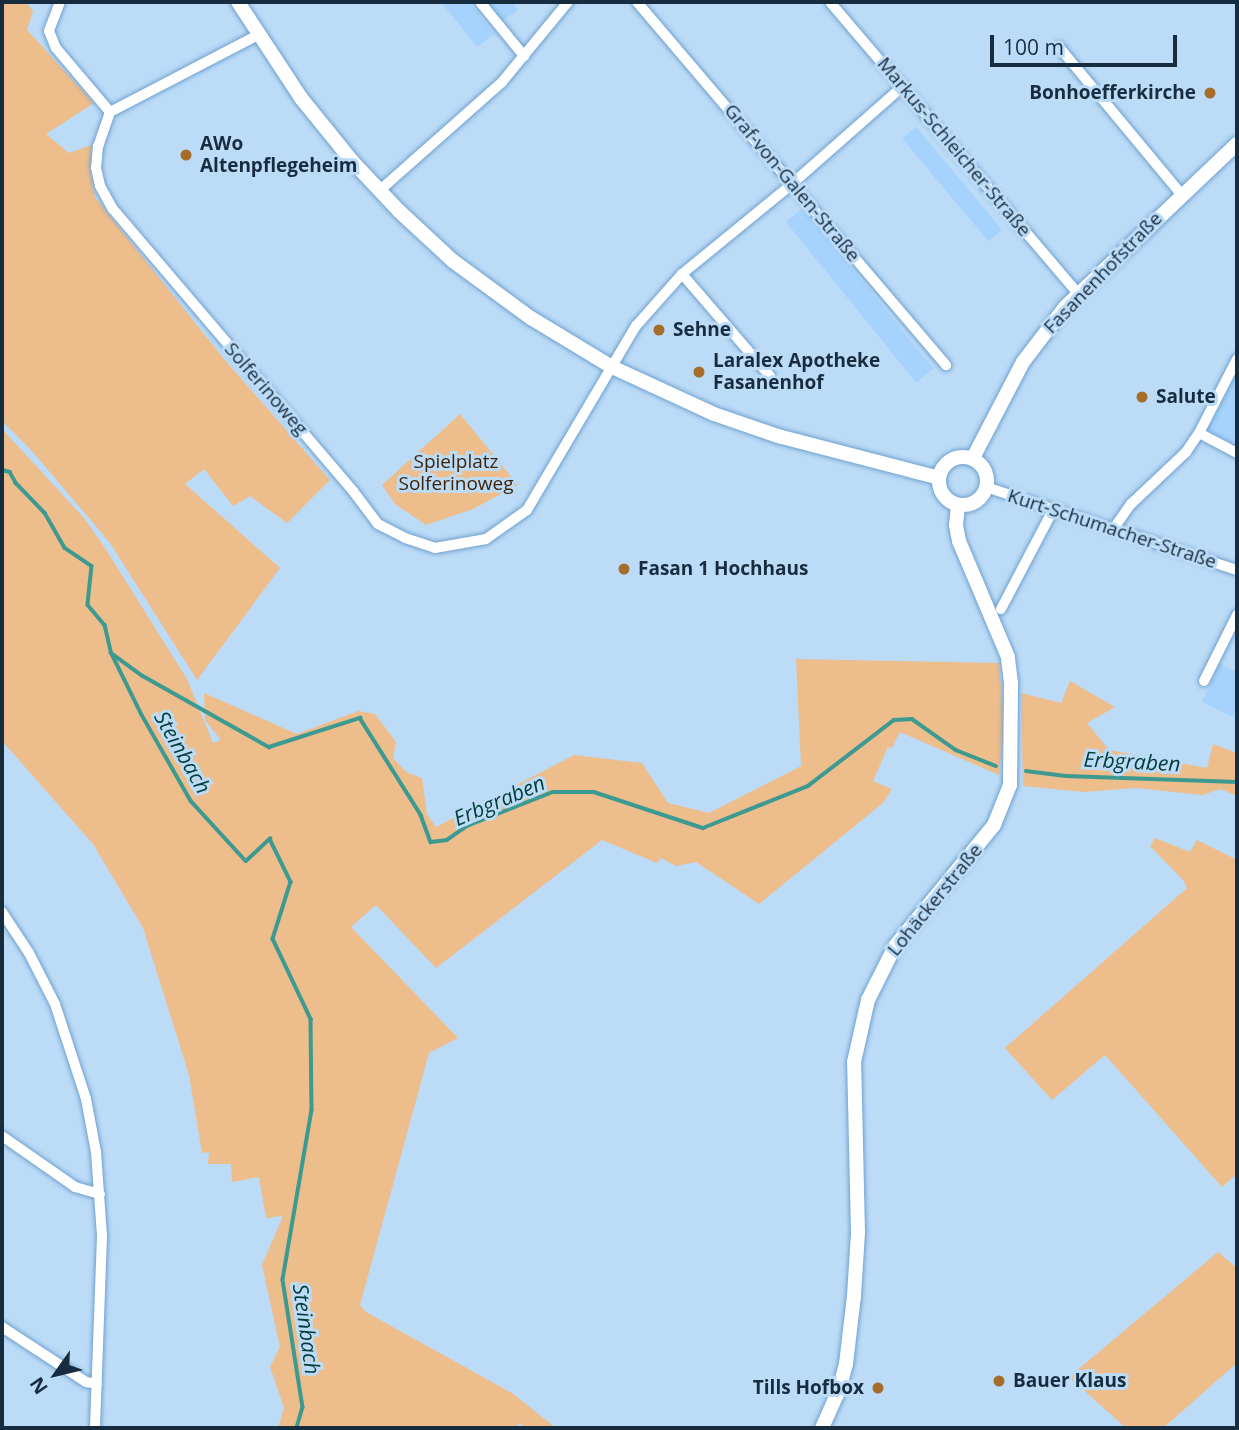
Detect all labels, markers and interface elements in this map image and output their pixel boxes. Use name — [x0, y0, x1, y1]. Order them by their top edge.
scale bar — [994, 21, 1181, 65]
text: 100 m — [1003, 33, 1064, 61]
street label: Markus-Schleicher-Straße — [872, 53, 1036, 241]
place label: Bonhoefferkirche — [1029, 82, 1196, 104]
marker: Bonhoefferkirche — [1202, 85, 1218, 101]
street label: Graf-von-Galen-Straße — [719, 99, 865, 267]
place label: AWo Altenpflegeheim — [200, 133, 357, 177]
marker: AWo Altenpflegeheim — [178, 147, 194, 163]
street label: Fasanenhofstraße — [1039, 208, 1167, 338]
place label: Sehne — [673, 319, 731, 341]
marker: Sehne — [651, 322, 667, 338]
street label: Solferinoweg — [220, 338, 312, 440]
place label: Laralex Apotheke Fasanenhof — [713, 350, 880, 394]
marker: Laralex Apotheke Fasanenhof — [691, 364, 707, 380]
place label: Salute — [1156, 386, 1216, 408]
marker: Salute — [1134, 389, 1150, 405]
park label: Spielplatz Solferinoweg — [398, 451, 514, 495]
street label: Kurt-Schumacher-Straße — [1005, 484, 1219, 574]
place label: Fasan 1 Hochhaus — [638, 558, 808, 580]
marker: Fasan 1 Hochhaus — [616, 561, 632, 577]
water label: Steinbach — [149, 706, 217, 798]
water label: Erbgraben — [1083, 746, 1181, 776]
water label: Erbgraben — [449, 769, 549, 831]
street label: Lohäckerstraße — [883, 839, 987, 961]
water label: Steinbach — [288, 1282, 326, 1376]
north arrow — [21, 1339, 91, 1409]
place label: Bauer Klaus — [1013, 1370, 1126, 1392]
text: N — [23, 1372, 54, 1399]
marker: Bauer Klaus — [991, 1373, 1007, 1389]
place label: Tills Hofbox — [753, 1377, 864, 1399]
marker: Tills Hofbox — [870, 1380, 886, 1396]

